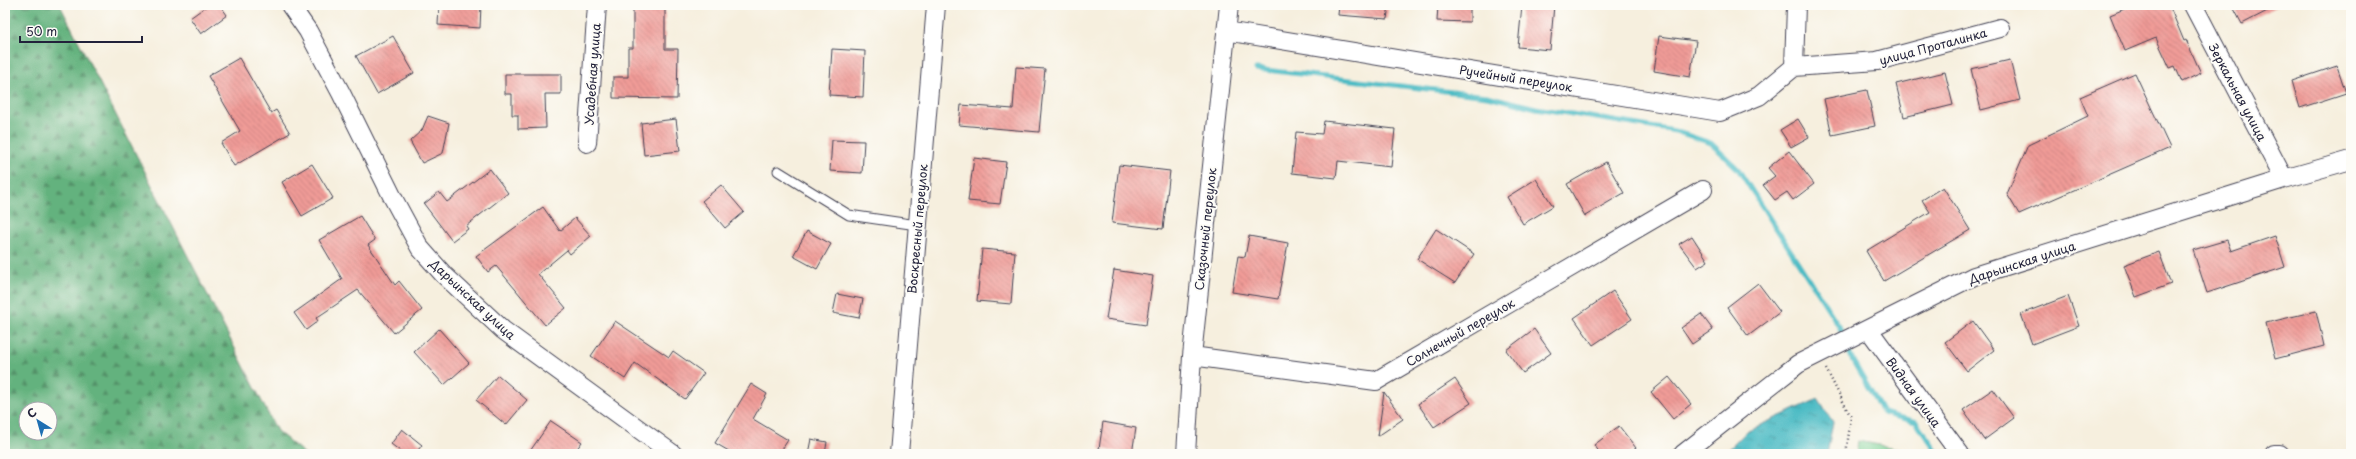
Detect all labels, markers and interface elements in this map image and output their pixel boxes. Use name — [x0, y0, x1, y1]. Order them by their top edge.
scale bar — [20, 18, 142, 44]
text: 50 m — [26, 22, 57, 40]
street label: Усадебная улица — [579, 22, 605, 125]
street label: улица Проталинка — [1877, 23, 1989, 69]
street label: Зеркальная улица — [2205, 40, 2272, 144]
street label: Ручейный переулок — [1458, 60, 1575, 96]
street label: Воскресный переулок — [902, 163, 932, 295]
street label: Сказочный переулок — [1190, 166, 1220, 291]
street label: Дарьинская улица — [1966, 236, 2078, 288]
street label: Дарьинская улица — [426, 254, 520, 344]
street label: Солнечный переулок — [1402, 293, 1518, 370]
street label: Видная улица — [1882, 353, 1946, 431]
north arrow — [18, 401, 58, 441]
text: С — [23, 403, 40, 422]

